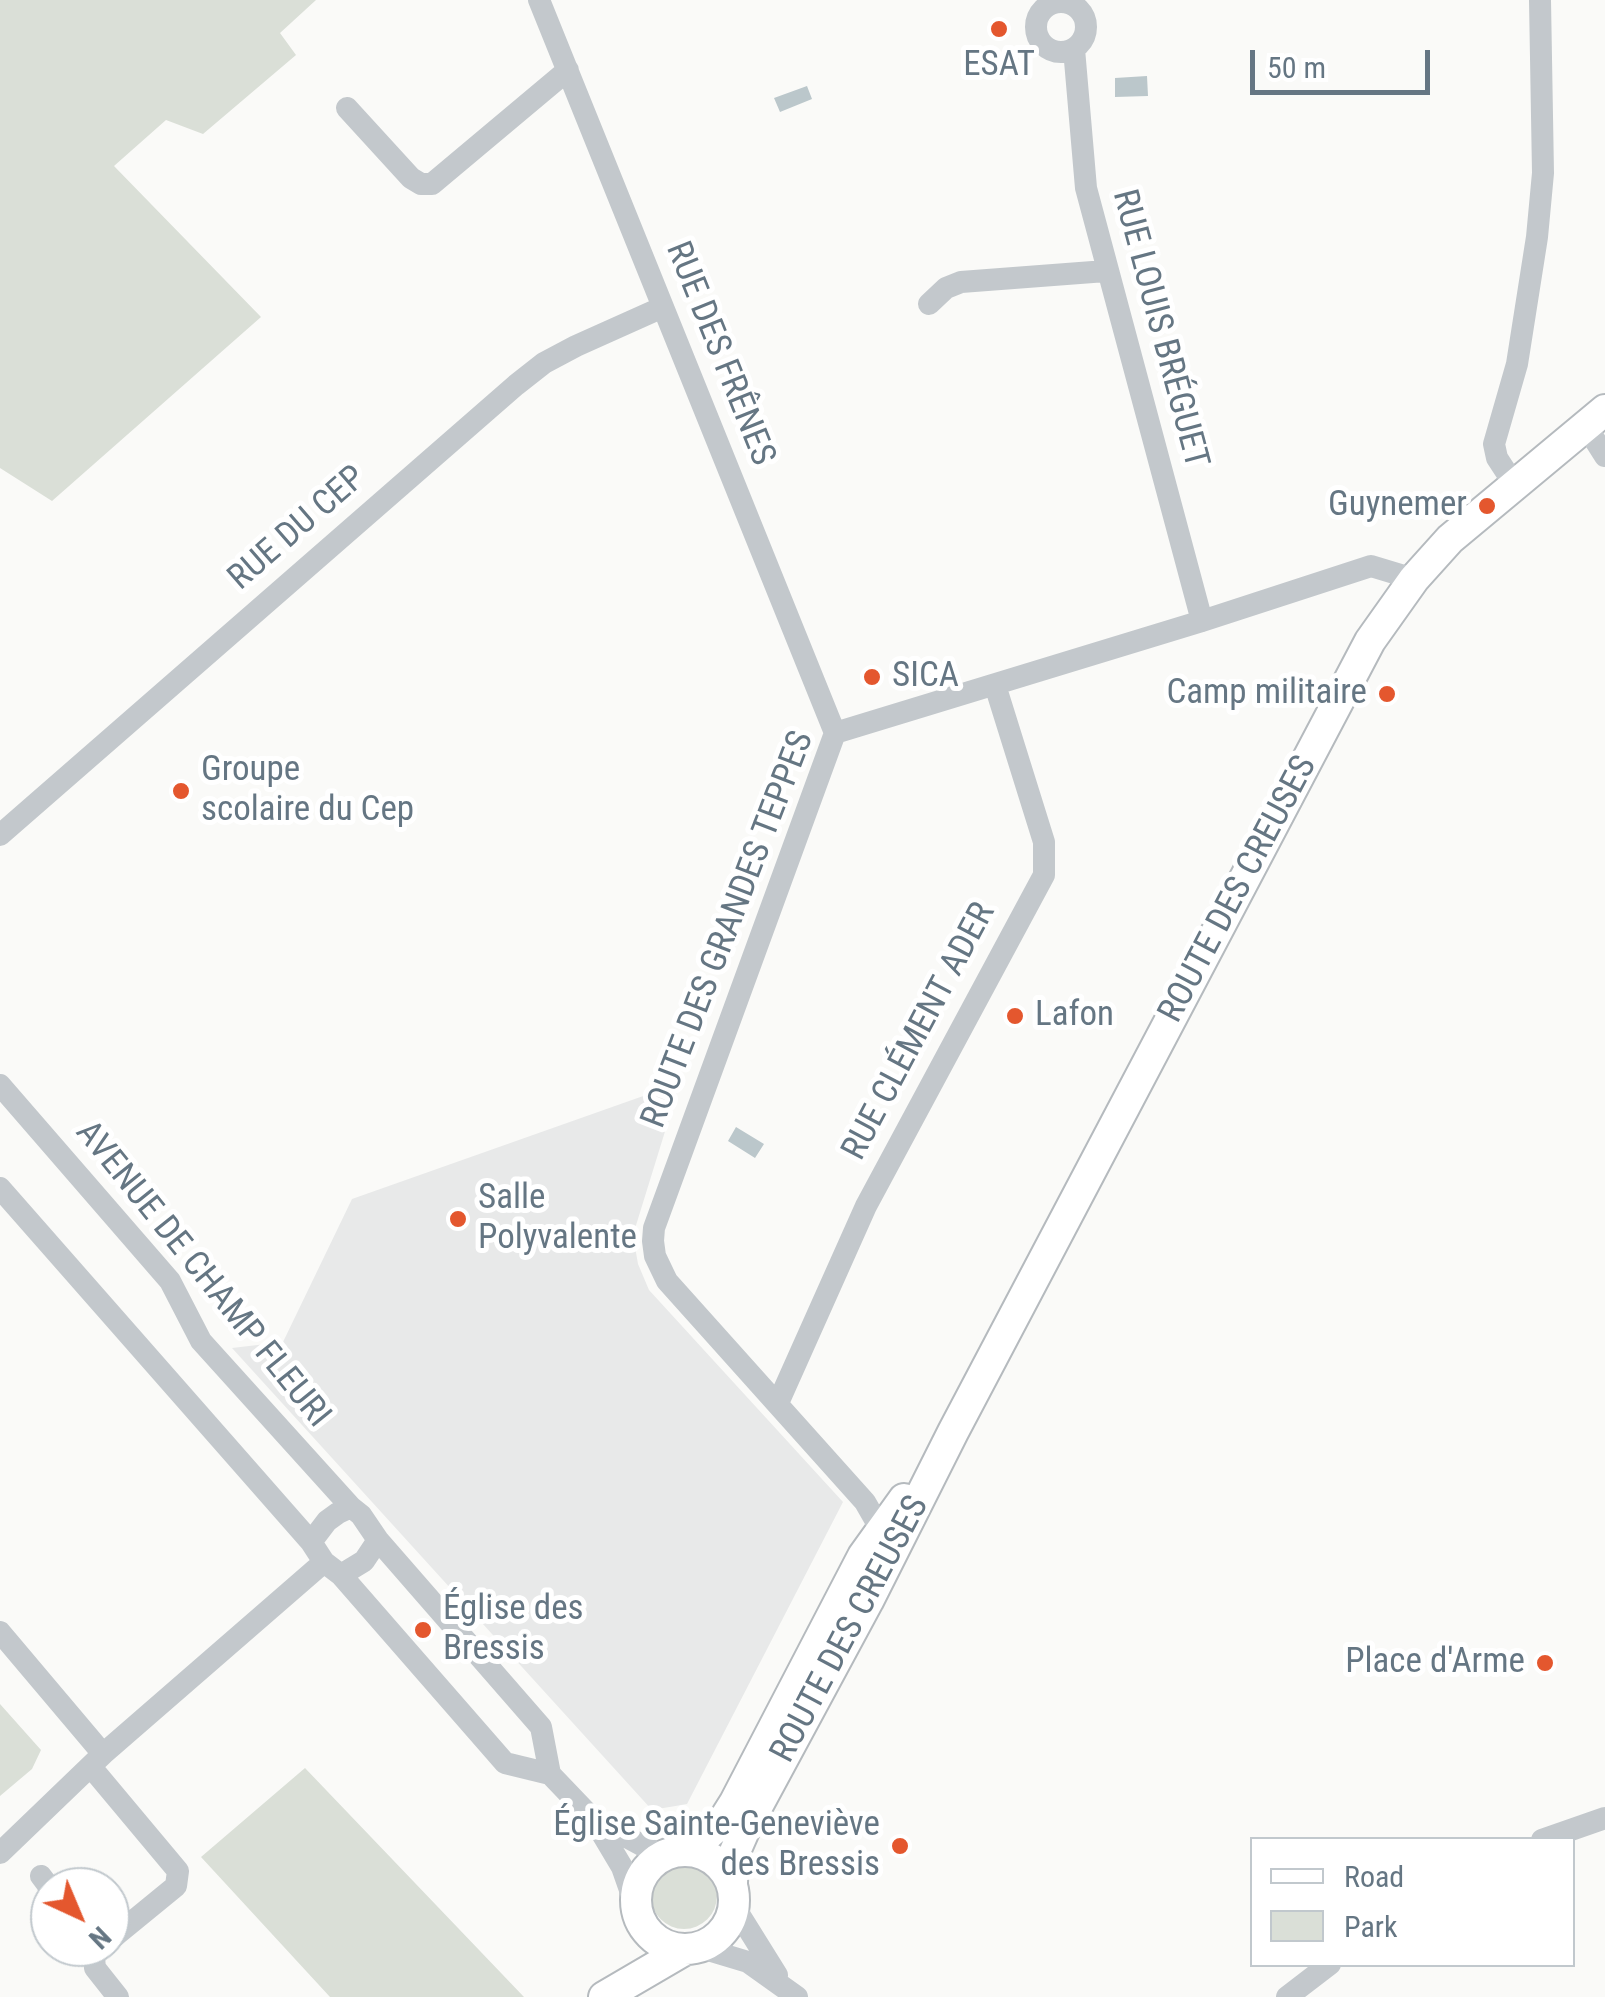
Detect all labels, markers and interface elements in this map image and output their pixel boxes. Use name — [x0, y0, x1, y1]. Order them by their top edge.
marker: ESAT — [988, 18, 1010, 40]
scale bar — [1255, 30, 1435, 92]
place label: ESAT — [963, 45, 1035, 87]
text: 50 m — [1267, 50, 1326, 85]
street label: RUE LOUIS BRÉGUET — [1102, 185, 1216, 473]
street label: RUE DES FRÊNES — [655, 236, 783, 472]
street label: RUE DU CEP — [221, 458, 375, 600]
place label: Guynemer — [1328, 485, 1467, 527]
marker: Guynemer — [1476, 495, 1498, 517]
place label: SICA — [892, 656, 959, 698]
marker: SICA — [861, 666, 883, 688]
place label: Camp militaire — [1166, 673, 1367, 715]
marker: Camp militaire — [1376, 683, 1398, 705]
street label: ROUTE DES GRANDES TEPPES — [634, 726, 824, 1134]
place label: Groupe scolaire du Cep — [201, 750, 414, 832]
street label: ROUTE DES CREUSES — [1151, 750, 1327, 1030]
marker: Groupe scolaire du Cep — [170, 780, 192, 802]
street label: RUE CLÉMENT ADER — [835, 896, 1005, 1168]
place label: Lafon — [1035, 995, 1114, 1037]
marker: Lafon — [1004, 1005, 1026, 1027]
street label: AVENUE DE CHAMP FLEURI — [66, 1113, 338, 1437]
place label: Salle Polyvalente — [478, 1178, 637, 1260]
marker: Salle Polyvalente — [447, 1208, 469, 1230]
street label: ROUTE DES CREUSES — [763, 1490, 939, 1770]
place label: Église des Bressis — [443, 1589, 584, 1671]
marker: Église des Bressis — [412, 1619, 434, 1641]
place label: Place d'Arme — [1345, 1642, 1525, 1684]
marker: Place d'Arme — [1534, 1652, 1556, 1674]
place label: Église Sainte-Geneviève des Bressis — [553, 1805, 880, 1887]
marker: Église Sainte-Geneviève des Bressis — [889, 1835, 911, 1857]
legend — [1250, 1837, 1575, 1967]
text: Road — [1344, 1859, 1404, 1894]
north arrow — [30, 1867, 130, 1967]
text: Park — [1344, 1909, 1398, 1944]
text: N — [82, 1920, 117, 1955]

